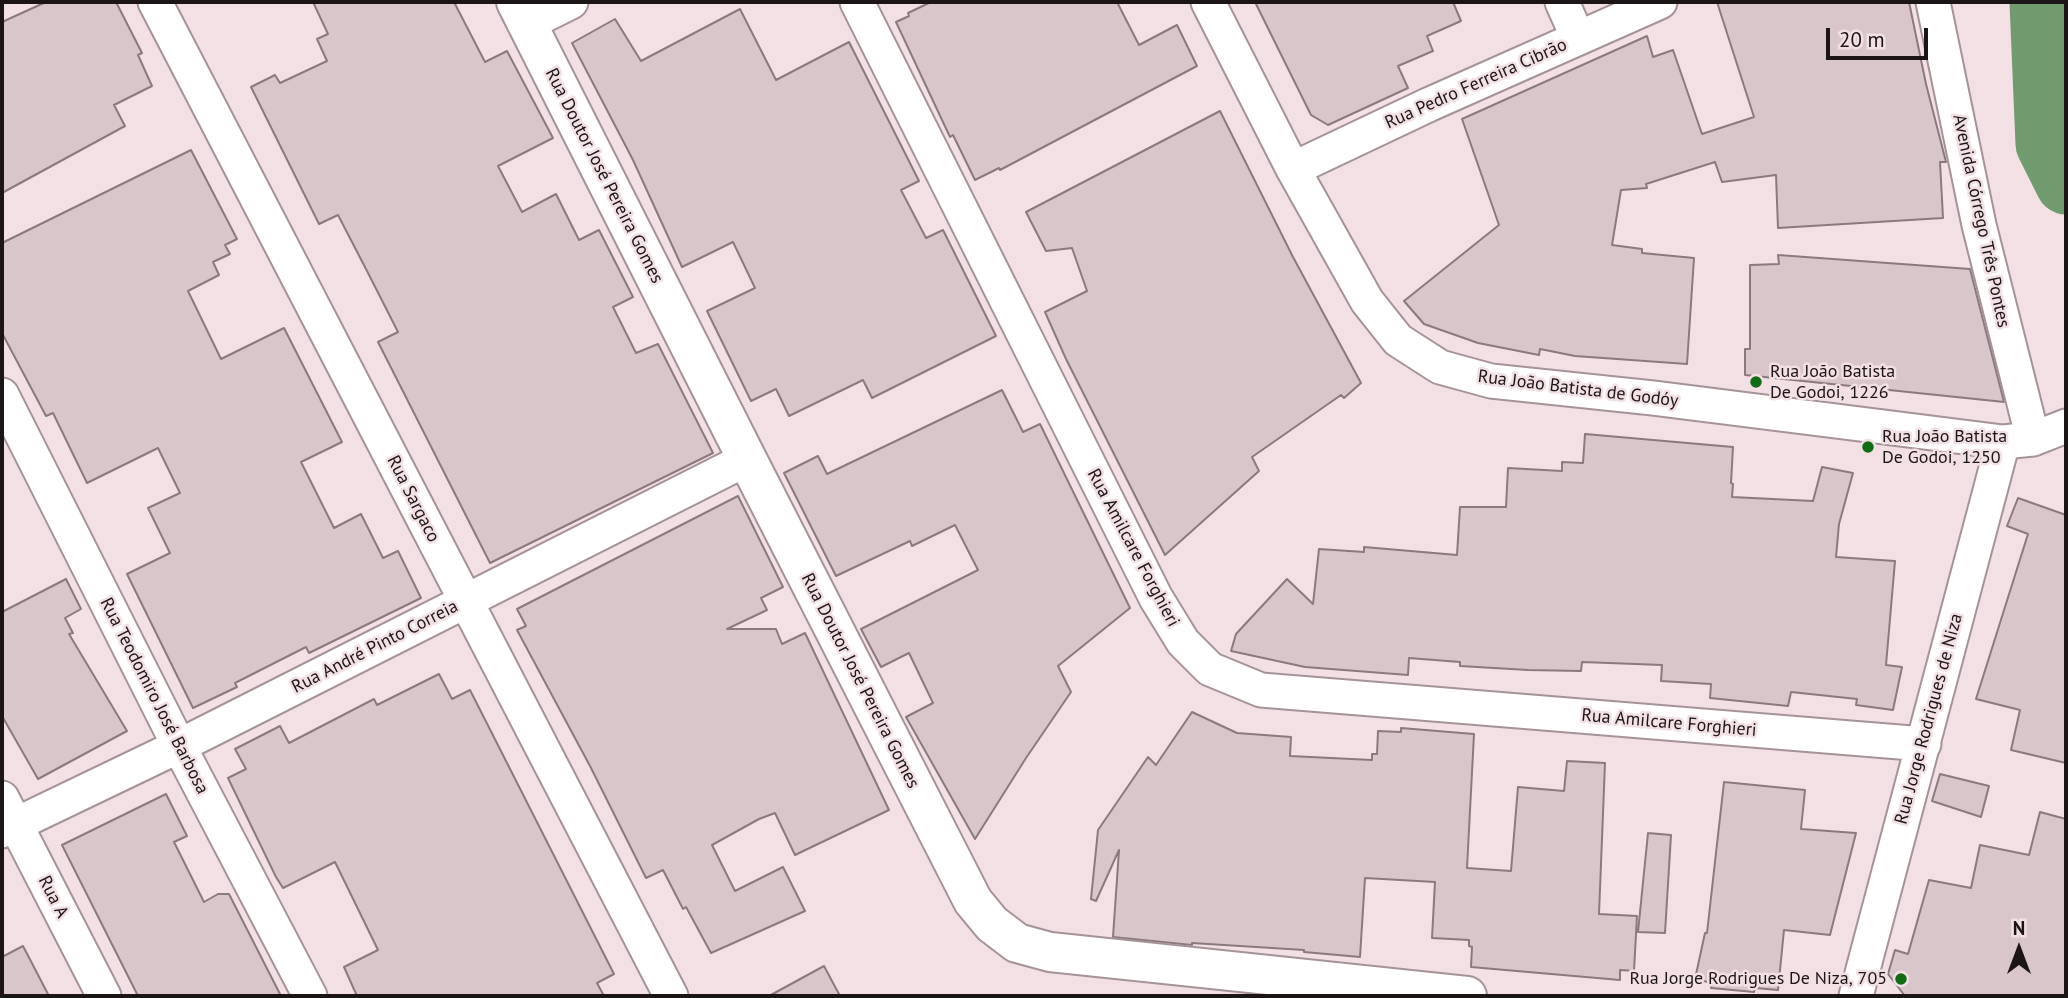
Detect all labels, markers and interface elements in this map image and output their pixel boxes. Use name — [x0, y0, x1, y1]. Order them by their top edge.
scale bar — [1830, 14, 1932, 58]
text: 20 m — [1839, 26, 1885, 53]
street label: Rua Pedro Ferreira Cibrão — [1382, 34, 1570, 134]
street label: Rua Doutor José Pereira Gomes — [540, 65, 668, 287]
street label: Avenida Córrego Três Pontes — [1948, 112, 2014, 330]
place label: Rua João Batista De Godoi, 1226 — [1770, 361, 1895, 404]
street label: Rua João Batista de Godóy — [1477, 366, 1679, 412]
marker: Rua João Batista De Godoi, 1226 — [1748, 374, 1764, 390]
place label: Rua João Batista De Godoi, 1250 — [1882, 426, 2007, 468]
marker: Rua João Batista De Godoi, 1250 — [1860, 439, 1876, 455]
street label: Rua Sargaco — [382, 452, 444, 546]
street label: Rua Amilcare Forghieri — [1082, 465, 1184, 631]
street label: Rua Doutor José Pereira Gomes — [796, 570, 924, 792]
street label: Rua Teodomiro José Barbosa — [95, 594, 213, 798]
street label: Rua André Pinto Correia — [288, 596, 462, 698]
street label: Rua Jorge Rodrigues de Niza — [1890, 611, 1968, 827]
street label: Rua Amilcare Forghieri — [1580, 705, 1758, 741]
street label: Rua A — [33, 872, 73, 922]
north arrow — [1984, 914, 2054, 984]
text: N — [2013, 916, 2025, 940]
place label: Rua Jorge Rodrigues De Niza, 705 — [1629, 968, 1887, 990]
marker: Rua Jorge Rodrigues De Niza, 705 — [1893, 971, 1909, 987]

